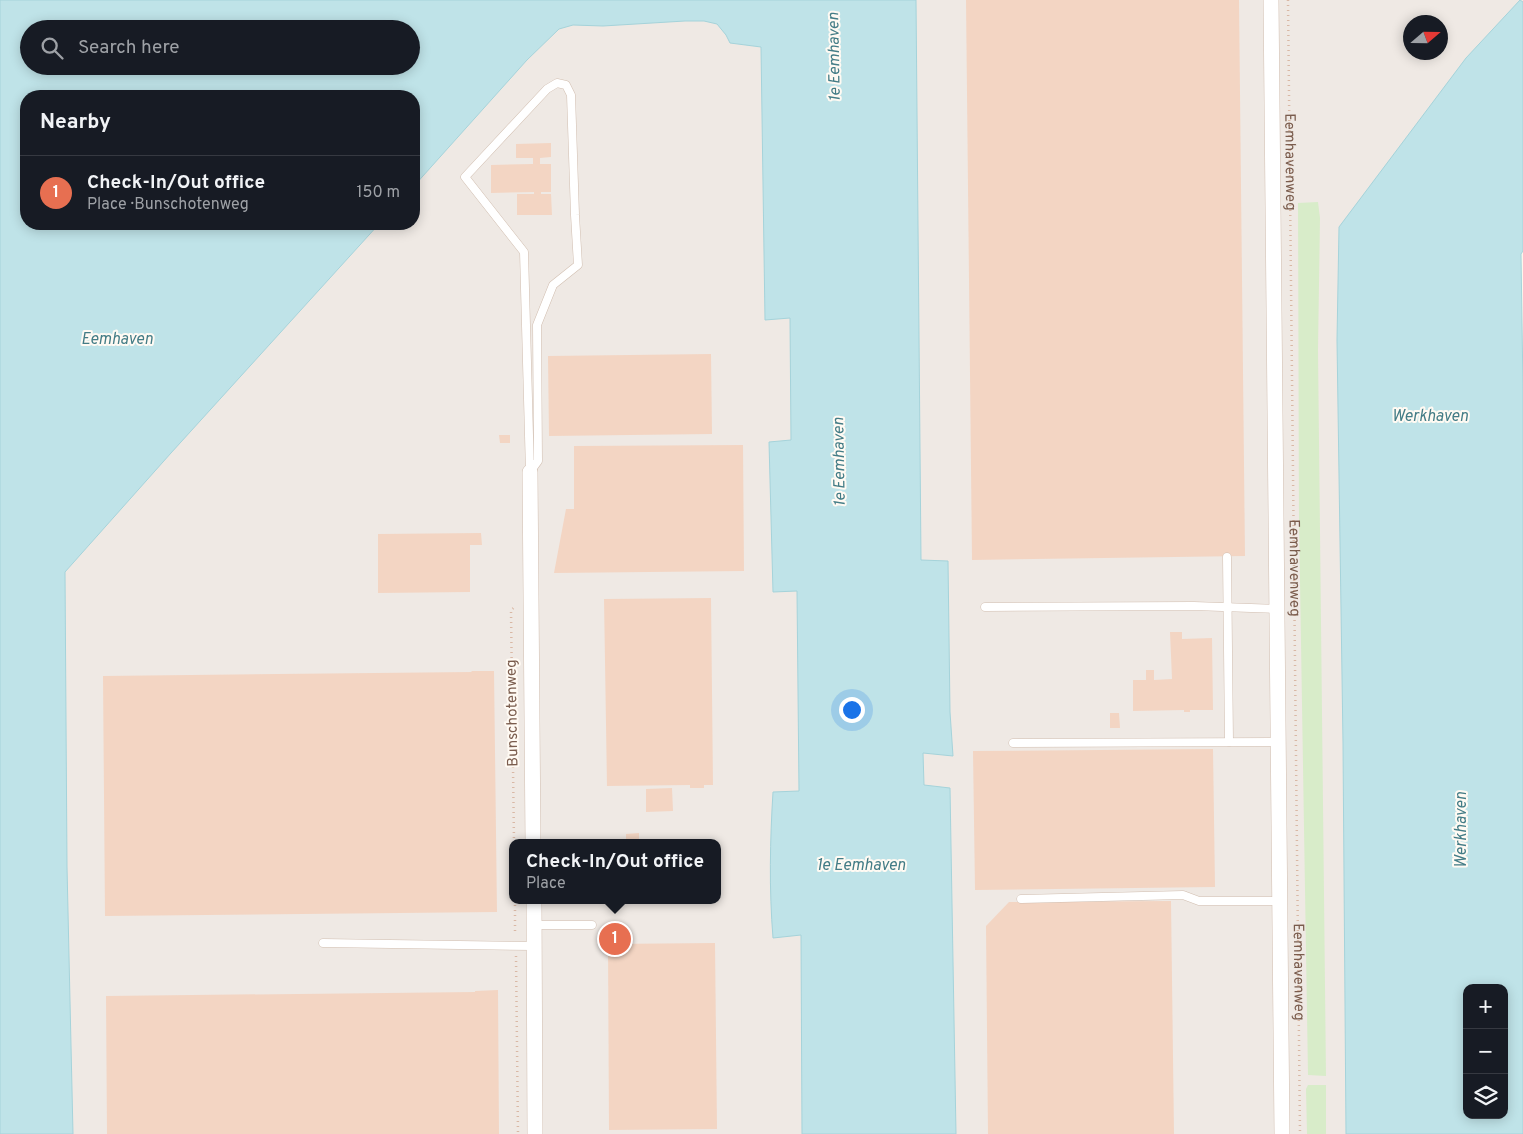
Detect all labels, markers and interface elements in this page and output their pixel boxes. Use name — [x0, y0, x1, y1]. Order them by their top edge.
water label: 1e Eemhaven — [824, 12, 846, 102]
north arrow — [1403, 15, 1448, 60]
search box — [20, 20, 420, 75]
icon: search — [38, 34, 66, 62]
text: Search here — [78, 36, 180, 60]
text: Nearby — [40, 109, 111, 136]
street label: Eemhavenweg — [1280, 113, 1300, 211]
text: Check-In/Out office — [87, 171, 265, 195]
text: 1 — [53, 183, 59, 203]
text: 150 m — [357, 183, 400, 203]
text: Place · Bunschotenweg — [87, 195, 249, 215]
water label: Eemhaven — [81, 330, 153, 350]
water label: Werkhaven — [1392, 407, 1468, 427]
water label: 1e Eemhaven — [829, 417, 851, 507]
street label: Eemhavenweg — [1284, 519, 1304, 617]
street label: Bunschotenweg — [503, 659, 523, 767]
your location — [839, 697, 865, 723]
water label: Werkhaven — [1452, 792, 1472, 868]
popup — [509, 839, 721, 904]
text: Check-In/Out office — [526, 850, 704, 874]
water label: 1e Eemhaven — [816, 856, 906, 876]
text: Place — [526, 874, 566, 894]
pin: 1 — [599, 920, 631, 958]
street label: Eemhavenweg — [1288, 923, 1308, 1021]
map controls — [1463, 984, 1508, 1119]
button: + — [1463, 984, 1508, 1029]
button: − — [1463, 1029, 1508, 1074]
button: layers — [1463, 1074, 1508, 1119]

